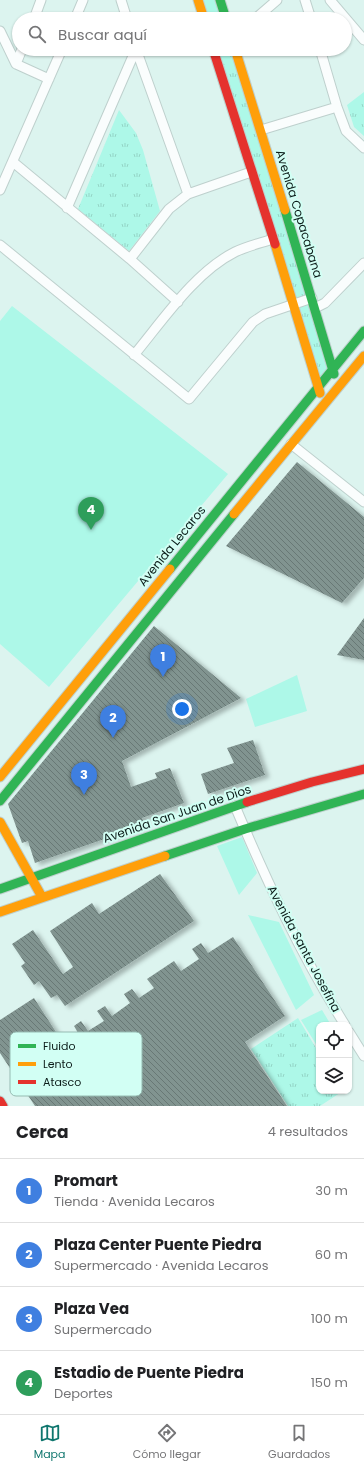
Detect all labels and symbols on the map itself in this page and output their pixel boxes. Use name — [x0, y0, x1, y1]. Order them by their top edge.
street label: Avenida Copacabana — [272, 148, 327, 280]
pin: 4 — [78, 497, 104, 530]
street label: Avenida Lecaros — [134, 502, 209, 589]
pin: 1 — [150, 644, 176, 677]
your location — [172, 699, 192, 719]
pin: 2 — [100, 705, 126, 738]
pin: 3 — [71, 762, 97, 795]
street label: Avenida San Juan de Dios — [101, 780, 253, 847]
street label: Avenida Santa Josefina — [264, 882, 345, 1015]
legend — [10, 1032, 142, 1096]
text: Fluido — [43, 1038, 75, 1054]
text: Lento — [43, 1056, 73, 1072]
text: Atasco — [43, 1074, 81, 1090]

